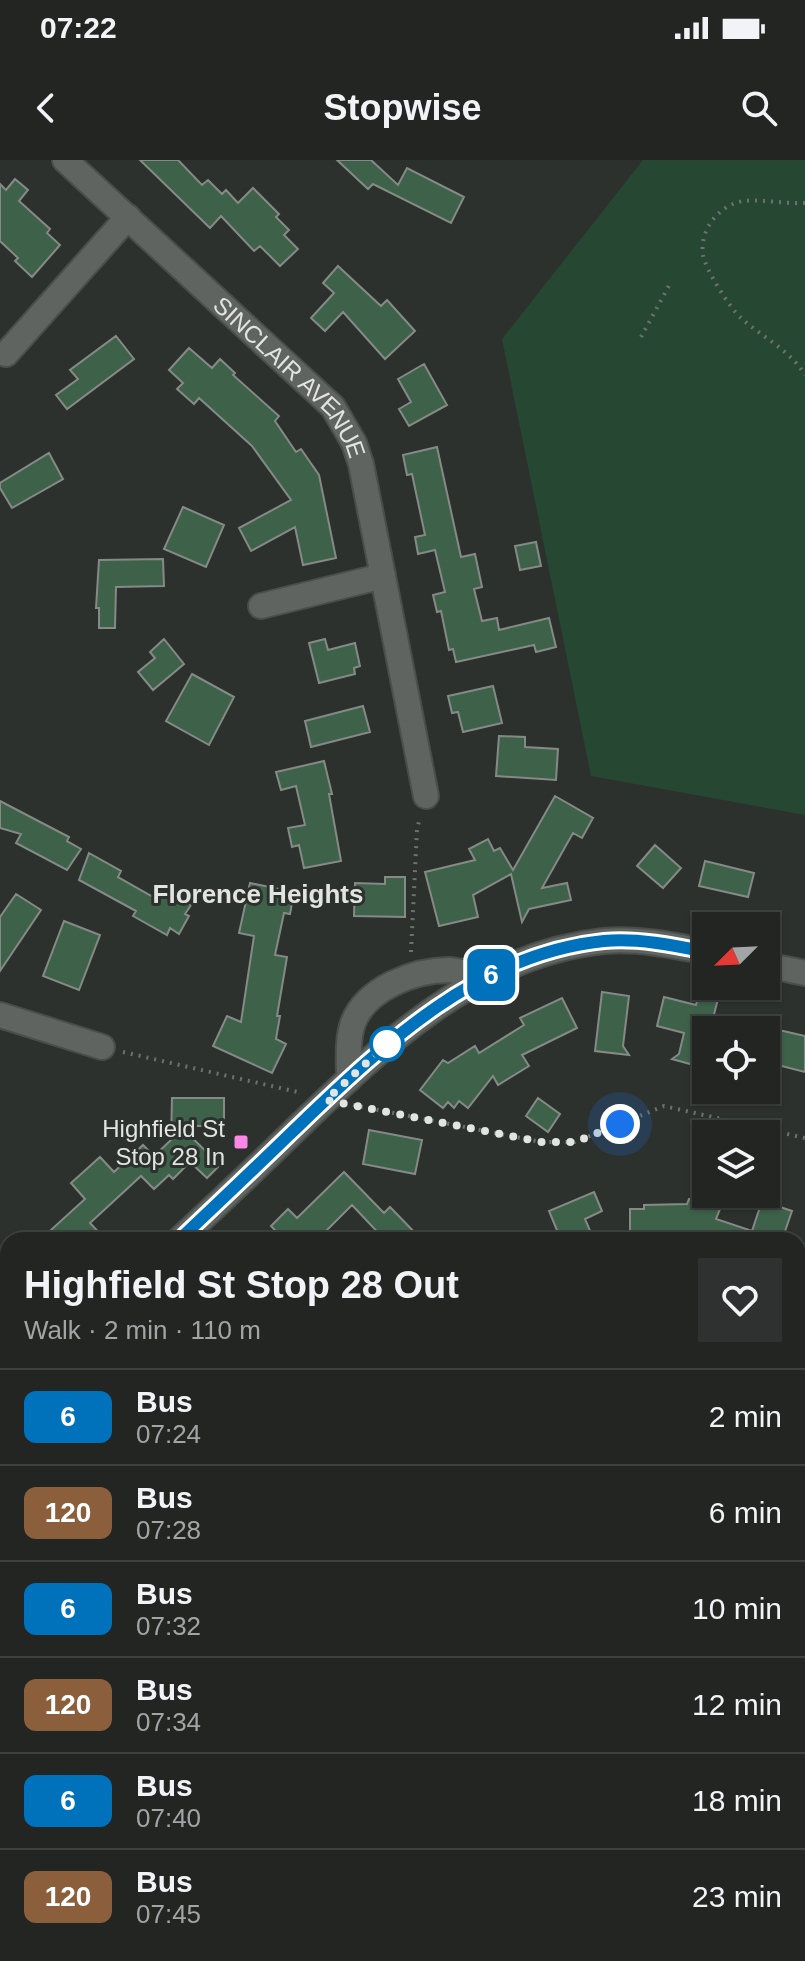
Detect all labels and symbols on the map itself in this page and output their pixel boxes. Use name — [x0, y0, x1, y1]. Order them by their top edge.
street label: SINCLAIR AVENUE — [208, 291, 371, 461]
district label: Florence Heights — [153, 879, 363, 909]
north arrow — [692, 912, 780, 1000]
line badge: 6 — [465, 949, 517, 1001]
unlabelled marker — [370, 1027, 404, 1061]
your location — [600, 1104, 640, 1144]
place label: Highfield St Stop 28 In — [102, 1115, 225, 1170]
marker: Highfield St Stop 28 In — [232, 1133, 250, 1151]

